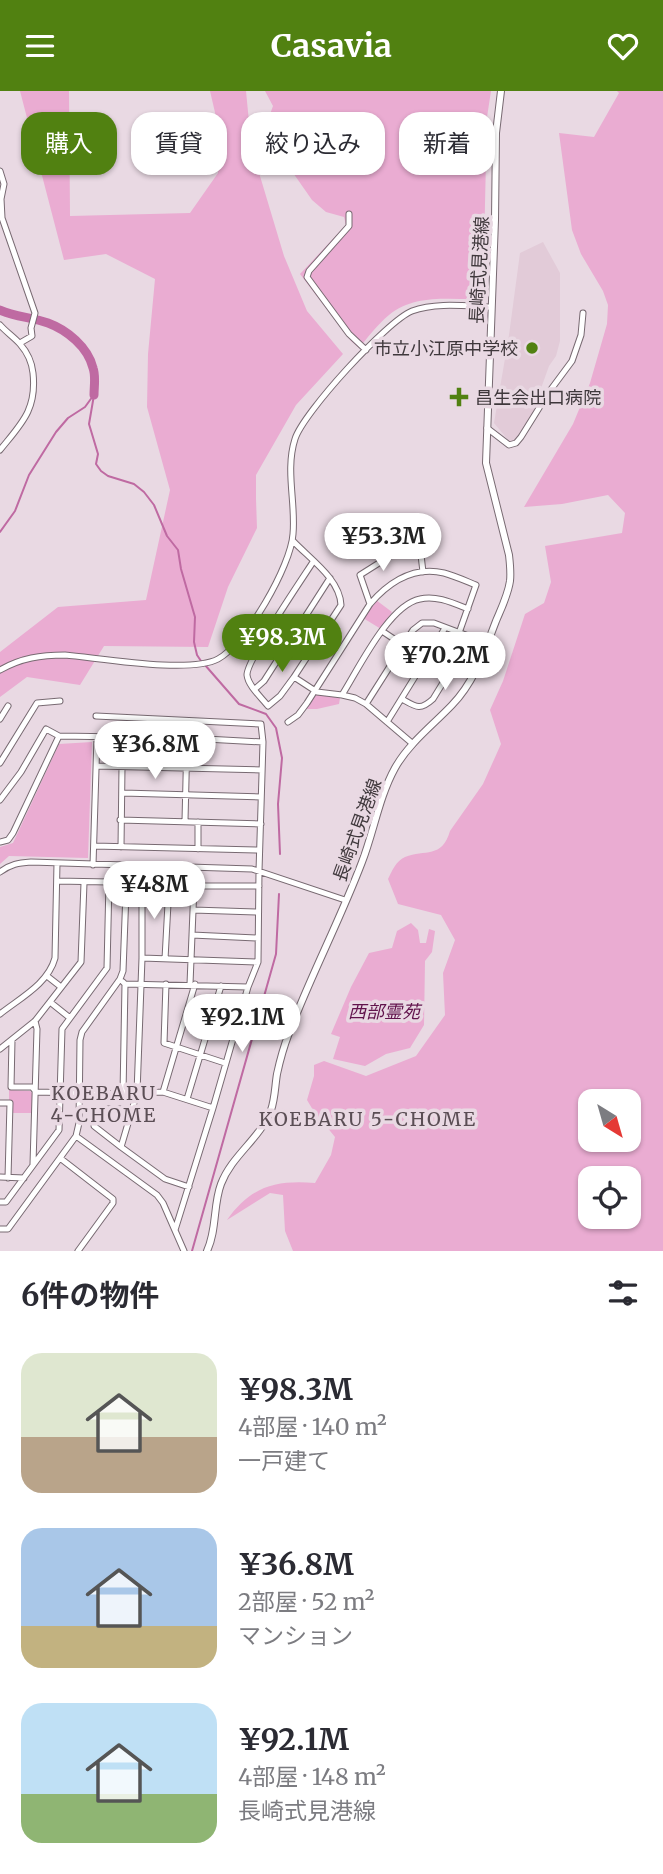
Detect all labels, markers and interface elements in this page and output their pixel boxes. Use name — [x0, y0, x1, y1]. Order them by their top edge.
text: Casavia — [271, 26, 392, 66]
icon: menu — [21, 27, 59, 65]
icon: heart — [604, 27, 642, 65]
chip: 購入 — [21, 112, 117, 175]
chip: 賃貸 — [131, 112, 227, 175]
chip: 絞り込み — [241, 112, 385, 175]
chip: 新着 — [399, 112, 495, 175]
street label: 長崎式見港線 — [465, 215, 493, 325]
place label: 市立小江原中学校 — [374, 337, 518, 360]
marker: 市立小江原中学校 — [524, 340, 540, 356]
place label: 昌生会出口病院 — [475, 386, 601, 409]
marker: 昌生会出口病院 — [449, 387, 469, 407]
pin: ¥53.3M — [326, 513, 440, 573]
text: ¥53.3M — [340, 521, 426, 550]
pin: ¥98.3M — [225, 615, 339, 674]
text: ¥98.3M — [238, 622, 326, 651]
pin: ¥70.2M — [388, 633, 502, 692]
text: ¥70.2M — [401, 640, 489, 669]
pin: ¥36.8M — [98, 721, 212, 781]
text: ¥36.8M — [111, 729, 199, 758]
street label: 長崎式見港線 — [328, 775, 386, 885]
pin: ¥48M — [113, 861, 195, 921]
text: ¥48M — [119, 869, 189, 898]
pin: ¥92.1M — [185, 995, 299, 1054]
park label: 西部霊苑 — [348, 1000, 423, 1023]
text: ¥92.1M — [199, 1002, 285, 1031]
district label: KOEBARU 4-CHOME — [51, 1081, 157, 1127]
north arrow — [578, 1089, 640, 1151]
map controls — [578, 1089, 641, 1229]
district label: KOEBARU 5-CHOME — [259, 1107, 477, 1131]
button: locate — [578, 1166, 641, 1229]
icon: filters — [604, 1274, 642, 1312]
text: 6件の物件 — [21, 1276, 159, 1314]
text: ¥98.3M — [238, 1370, 353, 1408]
icon: home — [77, 1381, 161, 1465]
text: 4部屋 · 140 m² — [238, 1412, 387, 1441]
text: 一戸建て — [238, 1446, 330, 1475]
text: ¥36.8M — [238, 1545, 354, 1583]
icon: home — [77, 1556, 161, 1640]
text: 2部屋 · 52 m² — [238, 1587, 374, 1616]
text: マンション — [238, 1621, 353, 1650]
text: ¥92.1M — [238, 1720, 349, 1758]
icon: home — [77, 1731, 161, 1815]
text: 4部屋 · 148 m² — [238, 1762, 386, 1791]
text: 長崎式見港線 — [238, 1796, 376, 1825]

